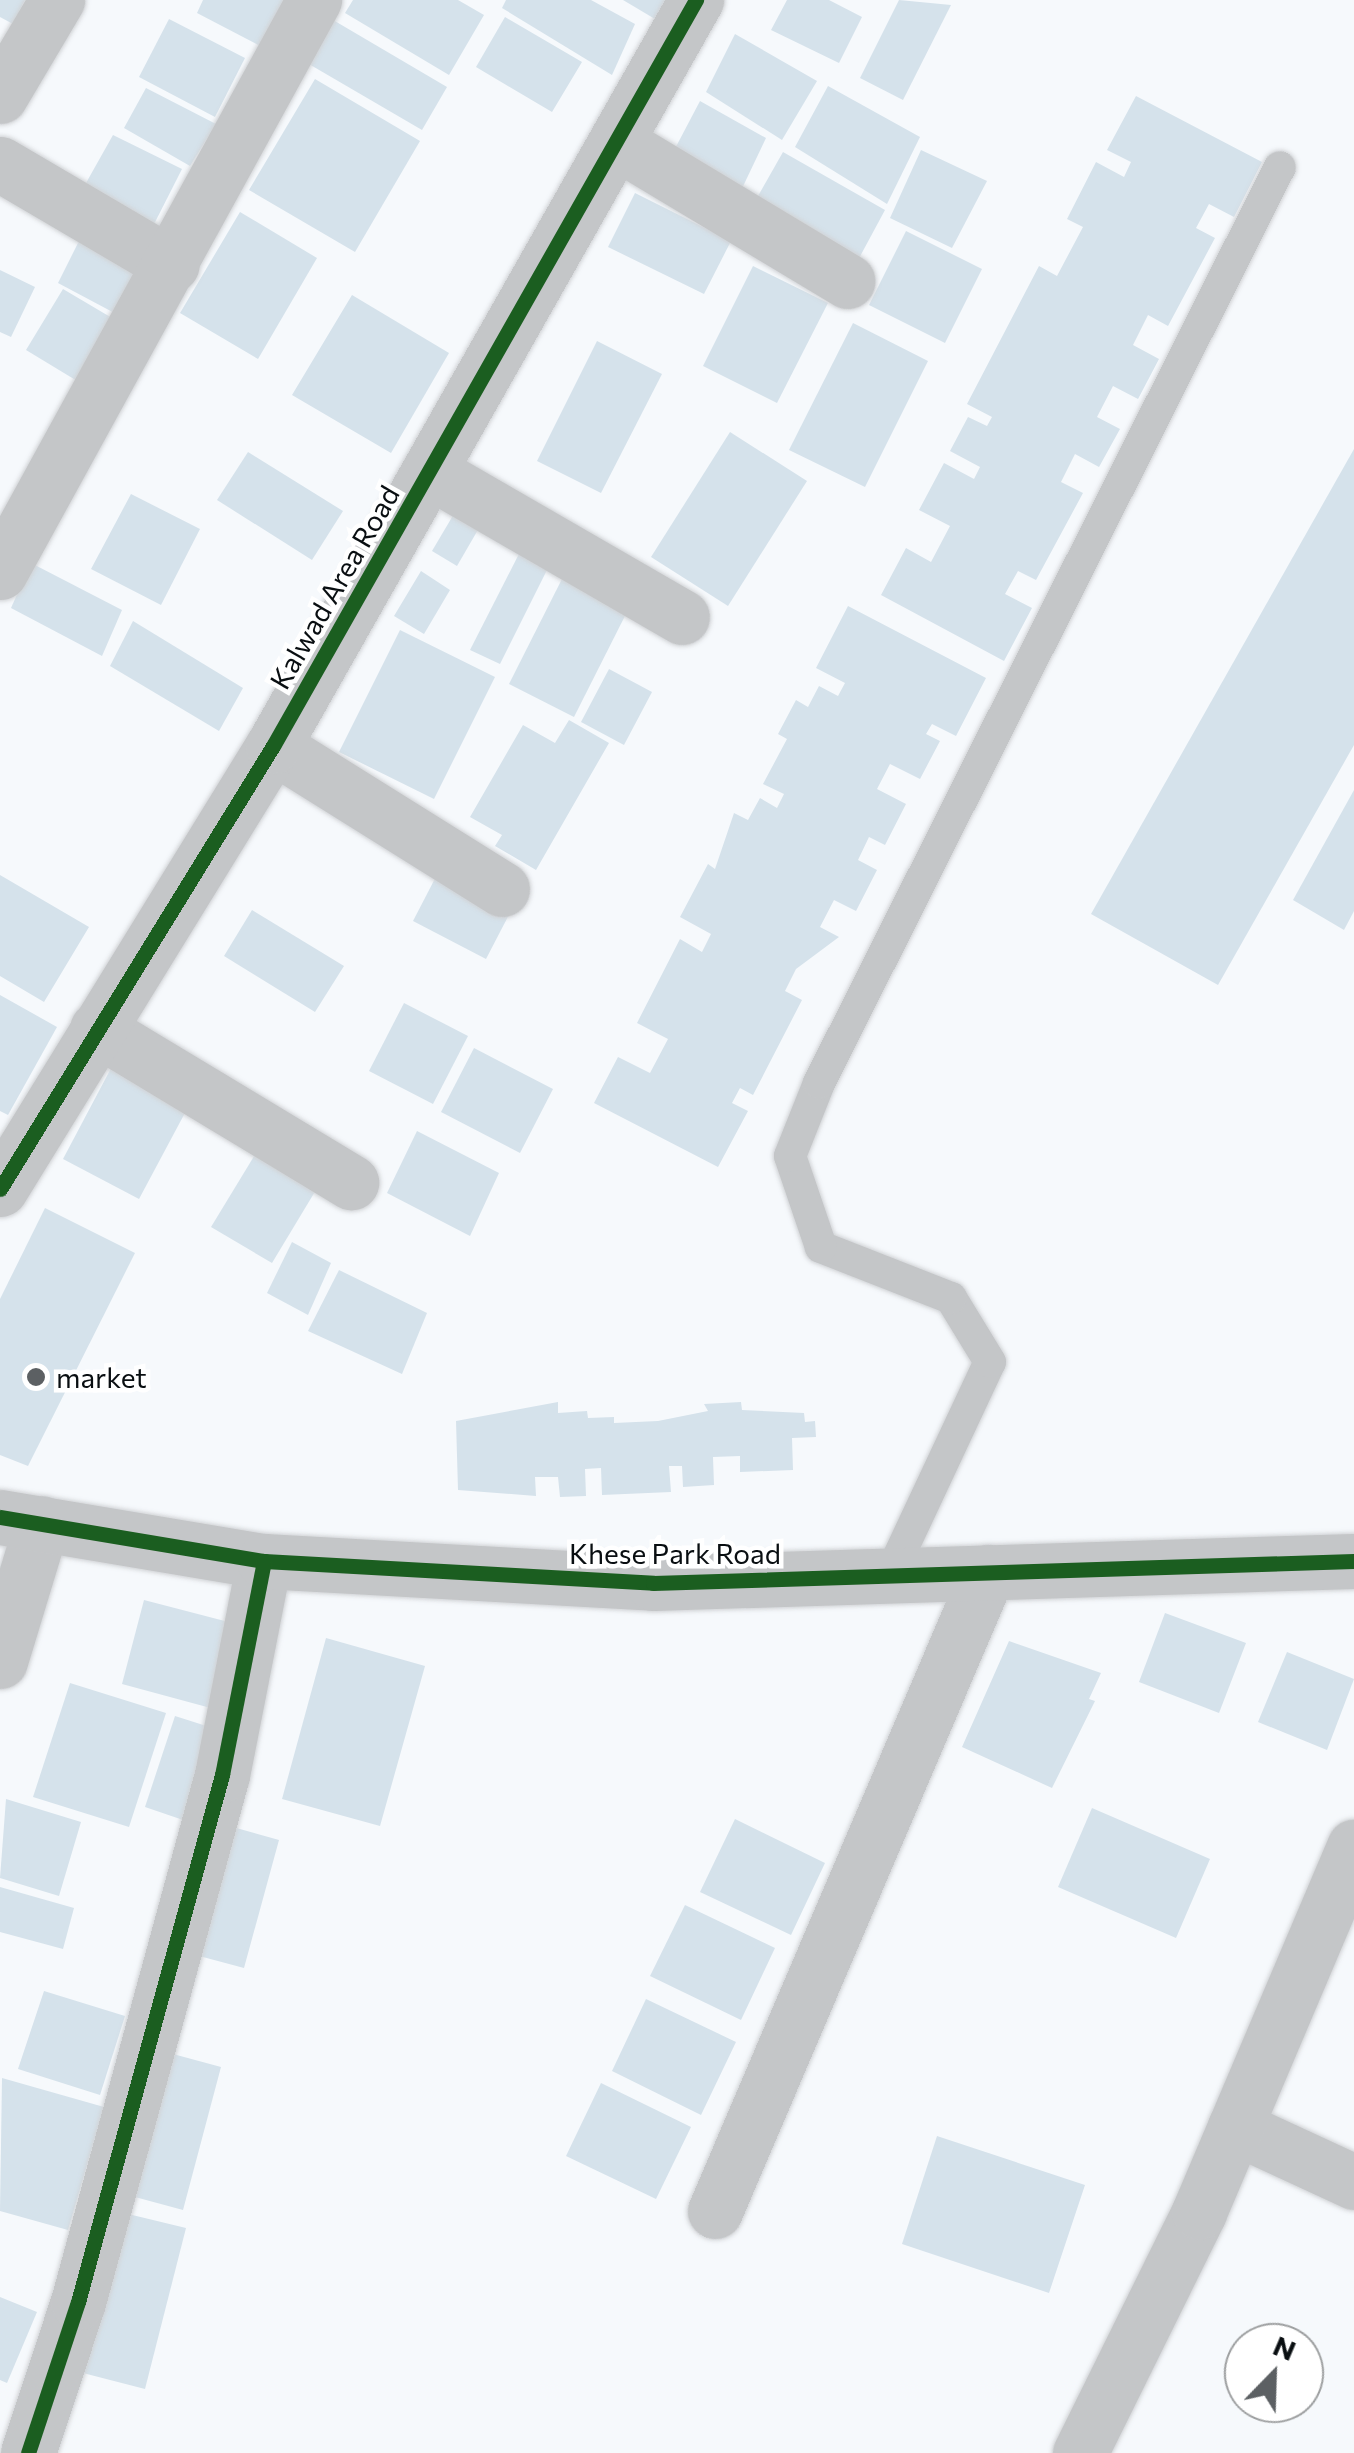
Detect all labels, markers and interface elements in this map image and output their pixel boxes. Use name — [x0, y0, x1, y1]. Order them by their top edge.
street label: Kalwad Area Road — [262, 479, 406, 695]
place label: market — [56, 1360, 147, 1394]
marker: market — [25, 1366, 47, 1388]
street label: Khese Park Road — [569, 1536, 781, 1570]
north arrow — [1224, 2323, 1324, 2423]
text: N — [1269, 2327, 1301, 2367]

